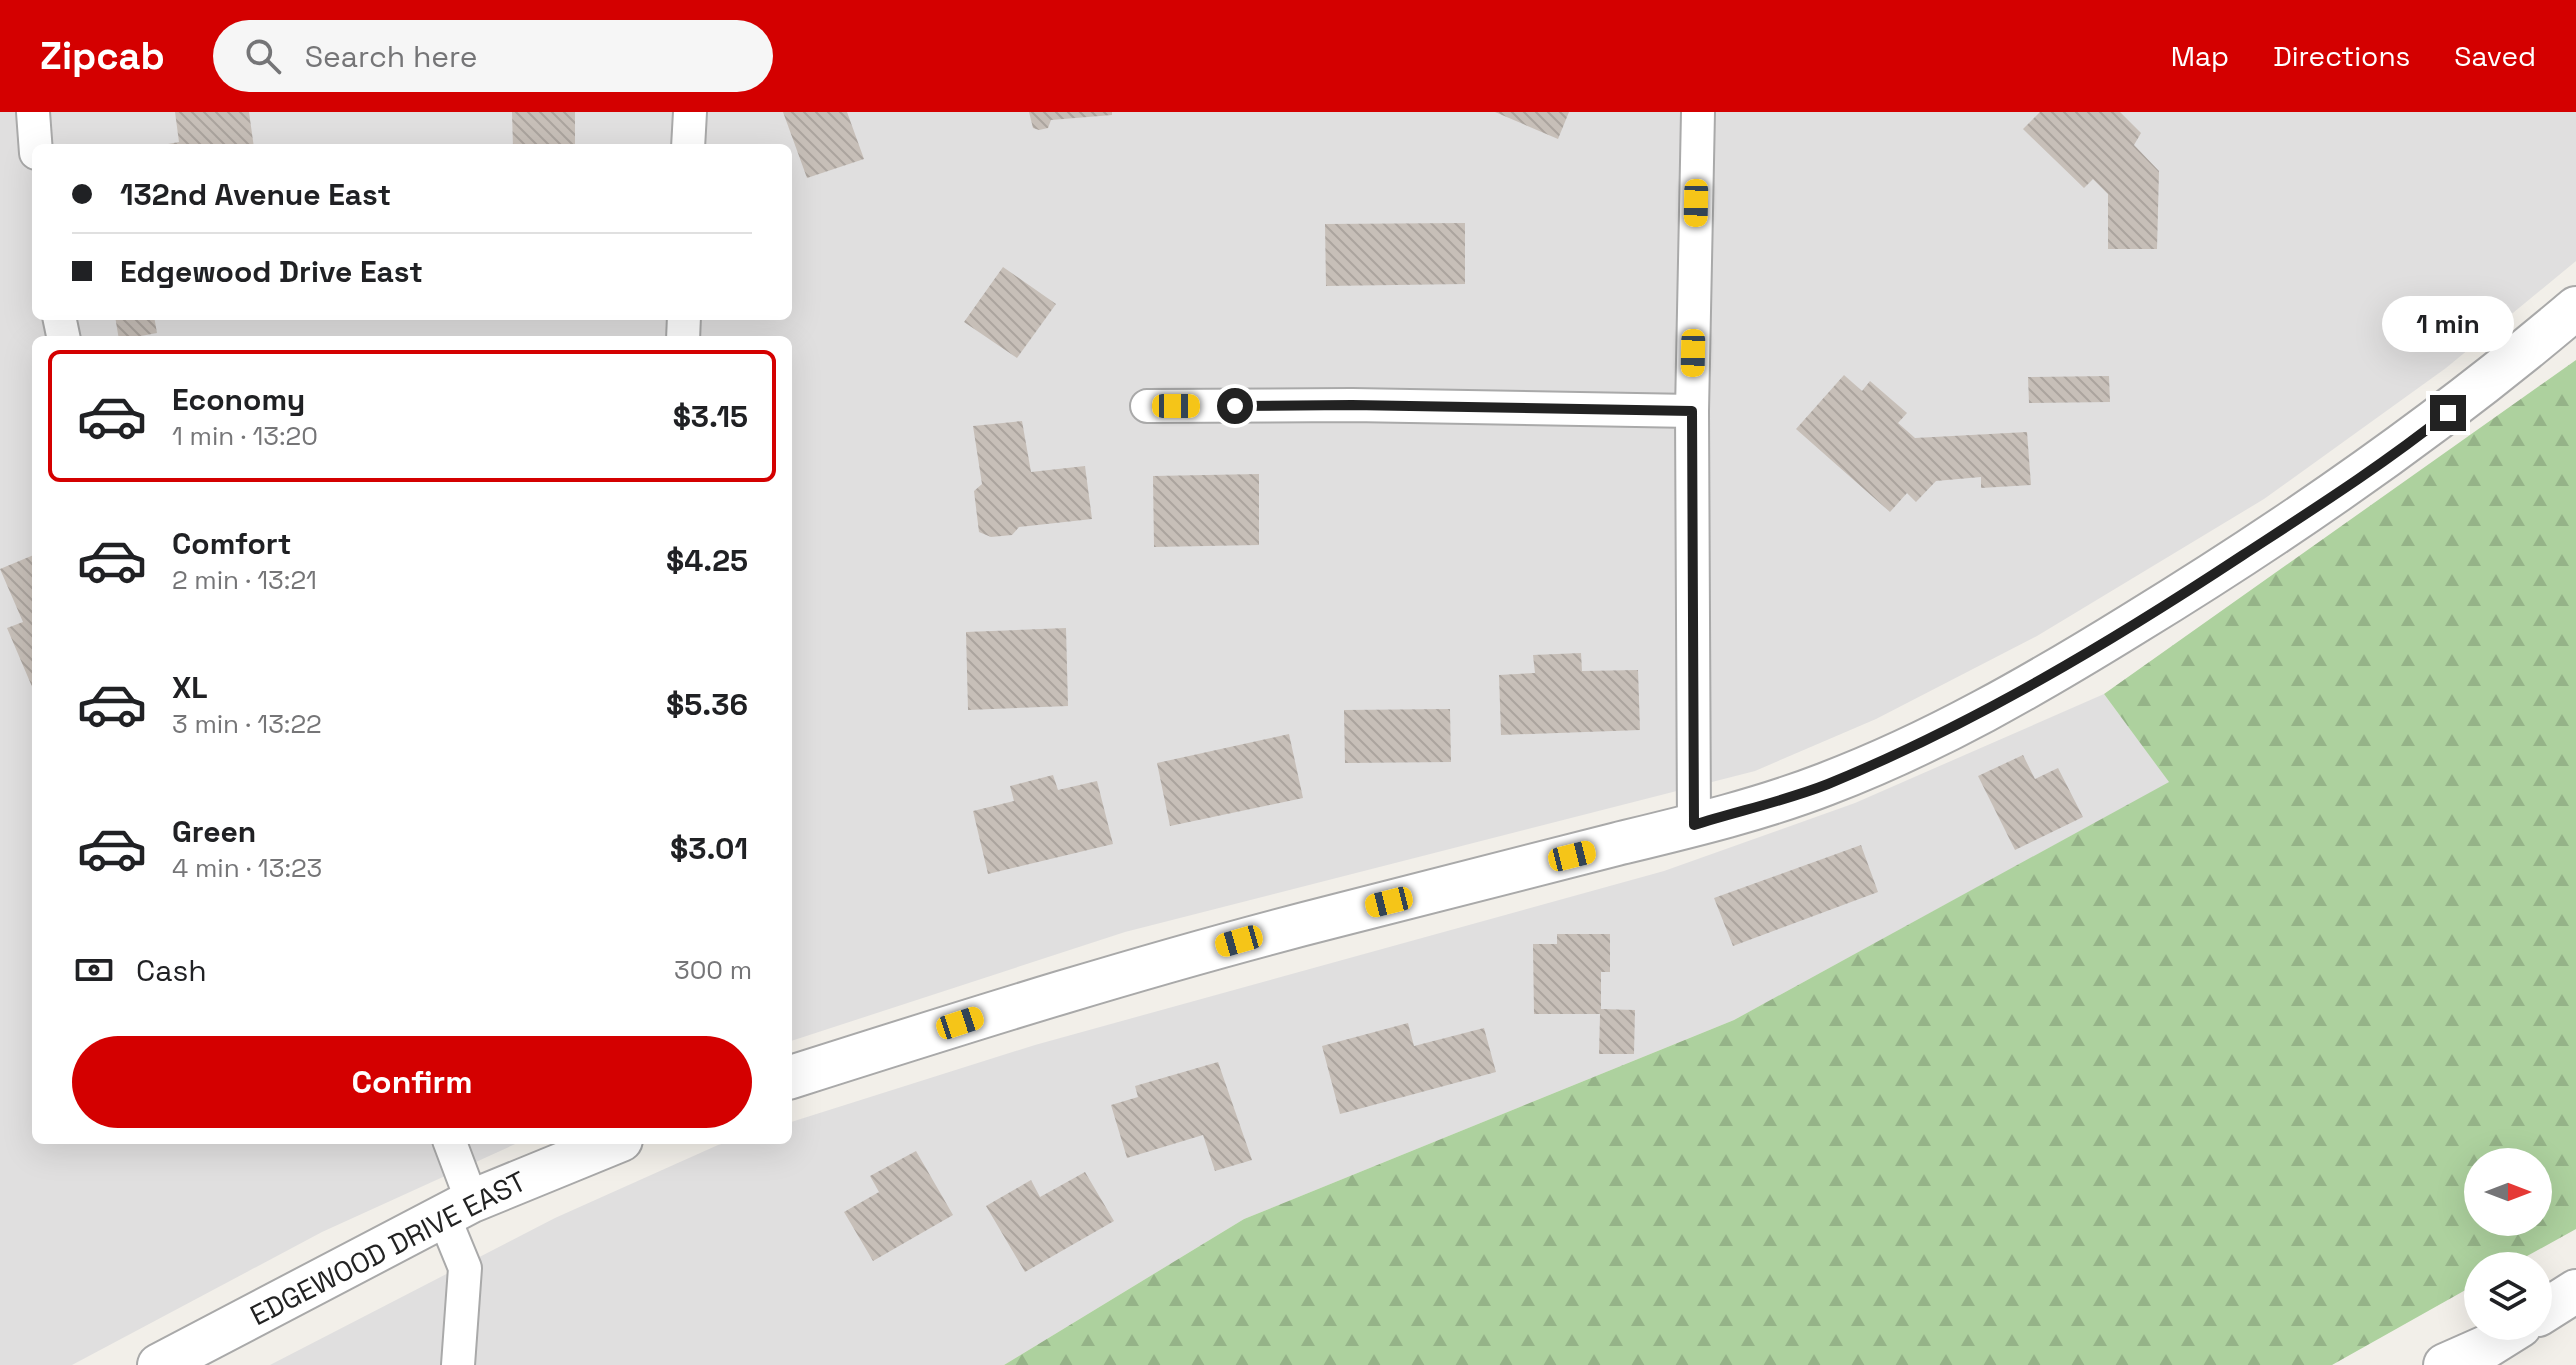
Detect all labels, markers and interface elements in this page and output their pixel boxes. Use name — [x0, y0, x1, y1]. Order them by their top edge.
search box — [213, 20, 773, 92]
text: Zipcab — [40, 32, 165, 80]
icon: search — [241, 34, 285, 78]
text: Search here — [305, 37, 478, 76]
text: Map — [2171, 38, 2229, 74]
text: Directions — [2273, 38, 2410, 74]
text: Saved — [2454, 38, 2536, 74]
text: 132nd Avenue East — [120, 175, 391, 214]
car — [1684, 179, 1708, 227]
text: Edgewood Drive East — [120, 252, 423, 291]
callout: 1 min — [2382, 297, 2514, 353]
text: 1 min — [2416, 307, 2480, 341]
car — [1681, 329, 1705, 377]
icon: car — [76, 380, 148, 452]
text: Economy — [172, 380, 305, 419]
route start — [1217, 388, 1253, 424]
car — [1152, 394, 1200, 418]
route end — [2430, 395, 2466, 431]
text: $3.15 — [673, 397, 748, 436]
text: 1 min · 13:20 — [172, 419, 318, 453]
icon: car — [76, 524, 148, 596]
text: Comfort — [172, 524, 291, 563]
text: $4.25 — [666, 541, 748, 580]
text: 2 min · 13:21 — [172, 563, 317, 597]
icon: car — [76, 668, 148, 740]
text: XL — [172, 668, 208, 707]
text: $5.36 — [666, 685, 748, 724]
text: 3 min · 13:22 — [172, 707, 322, 741]
icon: car — [76, 812, 148, 884]
text: Green — [172, 812, 256, 851]
text: $3.01 — [670, 829, 748, 868]
car — [1546, 839, 1598, 873]
text: 4 min · 13:23 — [172, 851, 322, 885]
car — [1363, 885, 1415, 919]
car — [1213, 923, 1265, 959]
icon: cash — [72, 948, 116, 992]
text: Cash — [136, 951, 207, 990]
text: 300 m — [674, 953, 752, 987]
car — [933, 1004, 987, 1042]
button: Confirm — [72, 1036, 752, 1128]
north arrow — [2464, 1148, 2552, 1236]
map controls — [2464, 1148, 2552, 1340]
street label: EDGEWOOD DRIVE EAST — [244, 1163, 532, 1333]
button: layers — [2464, 1252, 2552, 1340]

